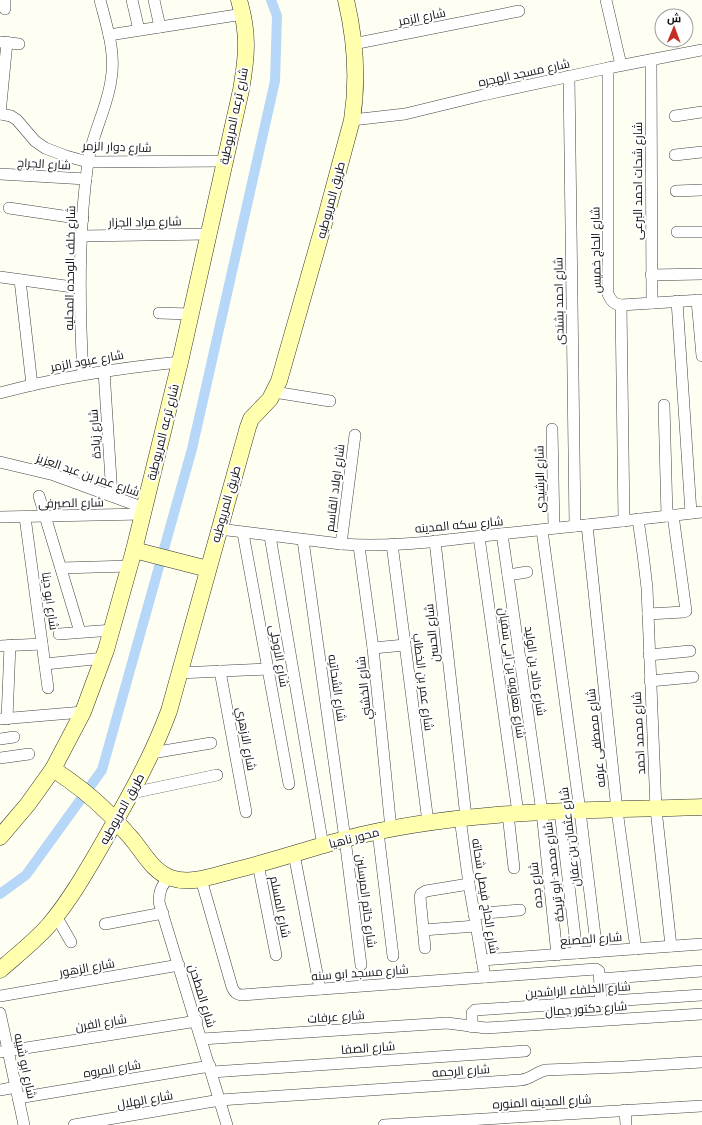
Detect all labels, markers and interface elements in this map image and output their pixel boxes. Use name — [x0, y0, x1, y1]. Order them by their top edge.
street label: شارع الزمر — [396, 6, 447, 30]
north arrow — [654, 8, 694, 48]
text: ش — [667, 12, 681, 25]
street label: شارع مسجد الهجره — [477, 56, 571, 91]
street label: شارع ترعه المريوطية — [217, 66, 252, 166]
street label: شارع شحات احمد البرعى — [631, 122, 646, 240]
street label: شارع دوار الزمر — [81, 139, 152, 156]
street label: شارع الجراج — [17, 156, 71, 173]
street label: طريق المريوطيه — [314, 160, 348, 240]
street label: شارع خلف الوحده المحليه — [62, 205, 79, 331]
street label: شارع الحاج خميس — [588, 206, 605, 293]
street label: شارع مراد الجزار — [107, 214, 182, 231]
street label: شارع احمد بشندى — [551, 257, 568, 345]
street label: شارع عبود الزمر — [48, 348, 125, 375]
street label: شارع ترعه المريوطية — [144, 382, 183, 482]
street label: شارع زيادة — [86, 408, 105, 459]
street label: شارع اولاد القاسم — [323, 443, 348, 533]
street label: شارع الرشيدى — [532, 445, 549, 513]
street label: شارع عمر بن عبد العزيز — [33, 450, 142, 500]
street label: طريق المريوطيه — [208, 464, 244, 544]
street label: شارع الصيرفى — [38, 495, 104, 512]
street label: شارع سكه المدينه — [414, 514, 504, 537]
street label: شارع ابو دينا — [38, 571, 61, 631]
street label: شارع الحسن — [422, 603, 443, 663]
street label: شارع معاويه بن ابى سفيان — [495, 607, 528, 740]
street label: شارع الاوجلى — [266, 624, 291, 688]
street label: شارع خالد بن الوليد — [521, 625, 548, 717]
street label: شارع عمر بن الخطاب — [409, 632, 436, 732]
street label: شارع الشحاتيه — [324, 654, 349, 723]
street label: شارع الخشني — [354, 655, 377, 720]
street label: شارع مصطفى عرفه — [584, 688, 609, 788]
street label: شارع محمد احمد — [630, 691, 649, 775]
street label: شارع الازهري — [231, 706, 258, 772]
street label: طريق المريوطيه — [97, 771, 147, 847]
street label: شارع عثمان بن عفان — [557, 786, 584, 888]
street label: شارع محمد ابو تريكة — [541, 821, 568, 923]
street label: محور ناهيا — [327, 825, 381, 851]
street label: شارع الحاج فيصل شحاته — [468, 837, 501, 955]
street label: شارع خاتم المرسلين — [352, 853, 379, 949]
street label: شارع جده — [527, 861, 546, 909]
street label: شارع المسلم — [266, 875, 293, 939]
street label: شارع المصنع — [559, 930, 623, 949]
street label: شارع الزهور — [57, 956, 116, 981]
street label: شارع المطحن — [185, 963, 218, 1030]
street label: شارع مسجد ابو سنه — [311, 963, 409, 984]
street label: شارع الخلفاء الراشدين — [525, 979, 631, 1002]
street label: شارع دكتور جمال — [544, 999, 628, 1020]
street label: شارع عرفات — [307, 1008, 365, 1027]
street label: شارع الفرن — [74, 1012, 128, 1035]
street label: شارع ابو شيبه — [10, 1032, 39, 1100]
street label: شارع الصفا — [340, 1039, 396, 1058]
street label: شارع المروه — [82, 1058, 142, 1081]
street label: شارع الرحمه — [432, 1062, 491, 1081]
street label: شارع الهلال — [116, 1088, 174, 1113]
street label: شارع المدينه المنوره — [492, 1092, 592, 1113]

